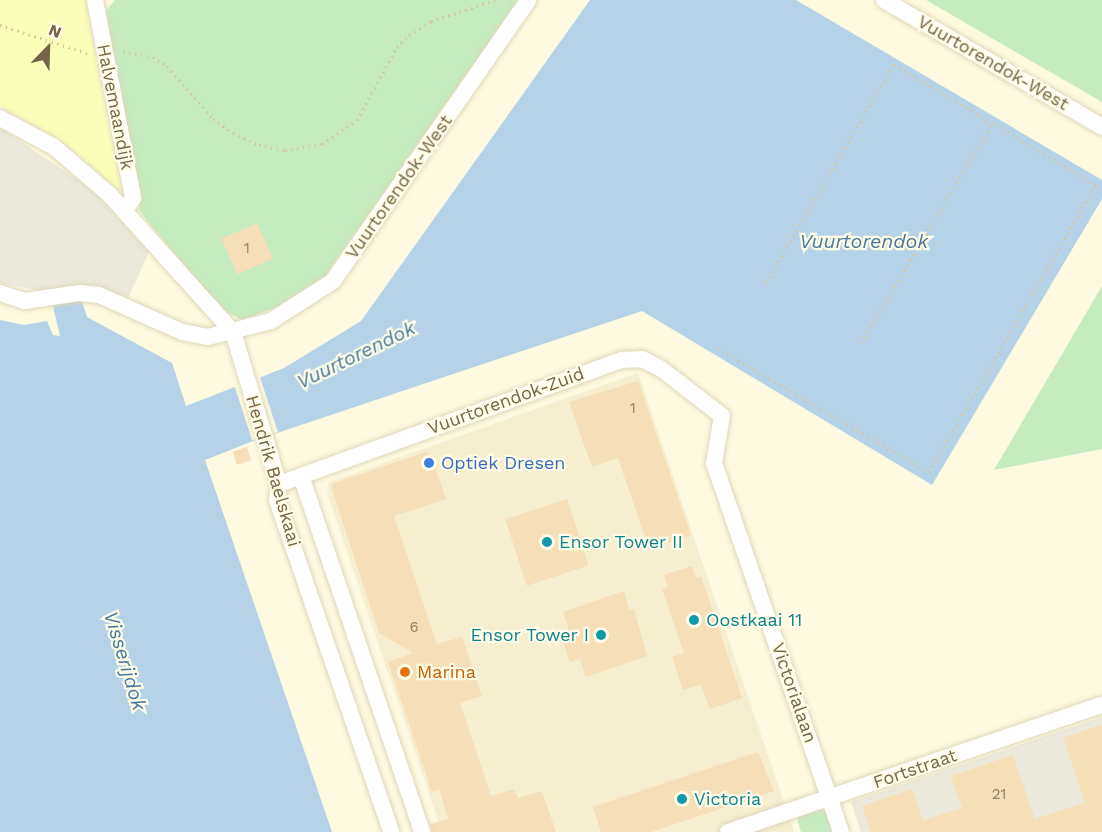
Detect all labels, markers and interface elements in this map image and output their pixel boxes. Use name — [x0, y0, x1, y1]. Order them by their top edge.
street label: Vuurtorendok-West — [914, 11, 1072, 115]
north arrow — [18, 18, 78, 78]
text: N — [46, 20, 64, 42]
street label: Halvemaandijk — [92, 42, 138, 172]
street label: Vuurtorendok-West — [341, 111, 457, 263]
water label: Vuurtorendok — [800, 229, 928, 253]
house number: 1 — [244, 240, 250, 258]
water label: Vuurtorendok — [293, 316, 419, 394]
street label: Vuurtorendok-Zuid — [425, 363, 587, 439]
street label: Hendrik Baelskaai — [241, 393, 305, 549]
house number: 1 — [630, 400, 636, 418]
place label: Optiek Dresen — [441, 452, 566, 474]
marker: Optiek Dresen — [422, 456, 436, 470]
place label: Ensor Tower II — [559, 531, 684, 553]
marker: Ensor Tower II — [540, 535, 554, 549]
water label: Visserijdok — [99, 608, 151, 714]
place label: Oostkaai 11 — [706, 609, 803, 631]
marker: Oostkaai 11 — [687, 613, 701, 627]
house number: 6 — [409, 619, 419, 637]
place label: Ensor Tower I — [469, 624, 589, 646]
marker: Ensor Tower I — [594, 628, 608, 642]
street label: Victorialaan — [767, 640, 821, 746]
place label: Marina — [417, 661, 476, 683]
marker: Marina — [398, 665, 412, 679]
street label: Fortstraat — [870, 745, 960, 793]
house number: 21 — [992, 786, 1006, 804]
place label: Victoria — [694, 788, 761, 810]
marker: Victoria — [675, 792, 689, 806]

